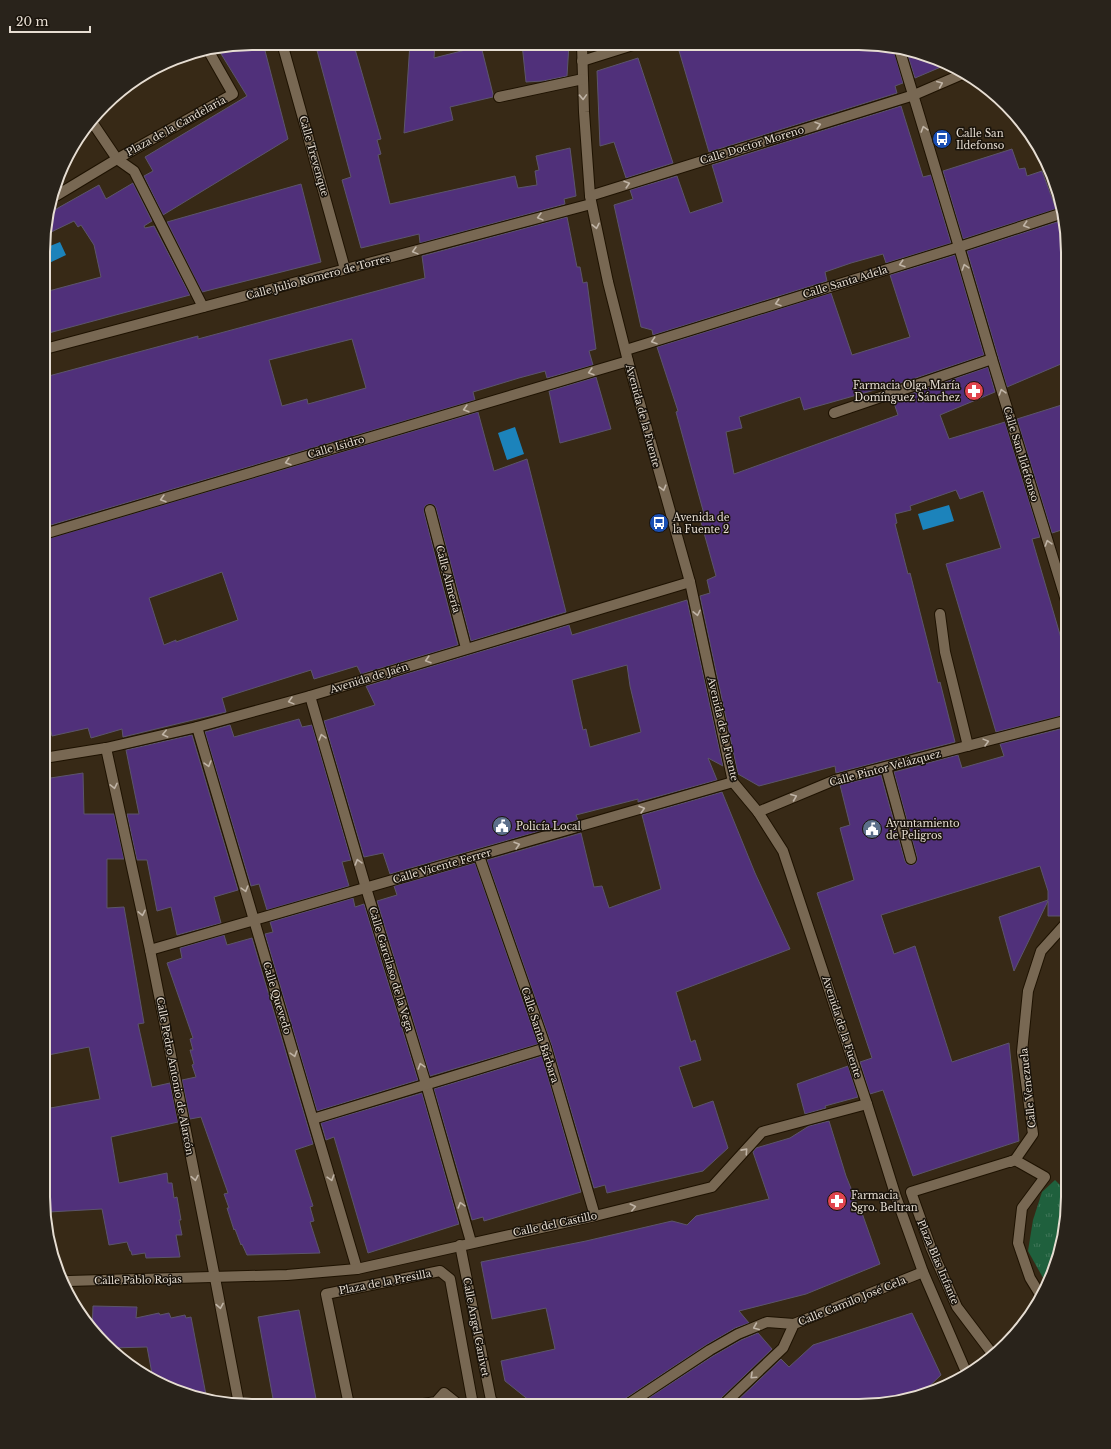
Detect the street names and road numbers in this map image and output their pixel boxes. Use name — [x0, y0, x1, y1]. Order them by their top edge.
street label: Plaza de la Candelaria — [124, 93, 228, 159]
street label: Calle Trevenque — [296, 114, 332, 198]
street label: Calle Doctor Moreno — [698, 123, 806, 167]
street label: Calle Julio Romero de Torres — [245, 251, 392, 302]
street label: Calle Santa Adela — [801, 263, 889, 301]
street label: Avenida de la Fuente — [623, 362, 663, 469]
street label: Calle San Ildefonso — [1000, 405, 1042, 504]
street label: Calle Isidro — [306, 433, 366, 461]
street label: Calle Almería — [433, 544, 463, 615]
street label: Avenida de Jaén — [327, 660, 410, 696]
street label: Avenida de la Fuente — [704, 675, 741, 783]
street label: Calle Pintor Velázquez — [828, 747, 943, 789]
street label: Calle Vicente Ferrer — [391, 846, 493, 886]
street label: Calle Garcilaso de la Vega — [366, 905, 416, 1033]
street label: Calle Quevedo — [260, 960, 294, 1036]
street label: Avenida de la Fuente — [819, 973, 865, 1080]
street label: Calle Santa Bárbara — [518, 985, 562, 1085]
street label: Calle Pedro Antonio de Alarcón — [153, 996, 197, 1156]
street label: Calle Venezuela — [1017, 1047, 1039, 1129]
street label: Calle del Castillo — [512, 1209, 599, 1239]
street label: Plaza Blas Infante — [914, 1218, 962, 1306]
street label: Plaza de la Presilla — [338, 1267, 433, 1297]
street label: Calle Pablo Rojas — [94, 1273, 182, 1287]
street label: Calle Camilo José Cela — [796, 1273, 908, 1329]
street label: Calle Angel Ganivet — [460, 1276, 492, 1378]

